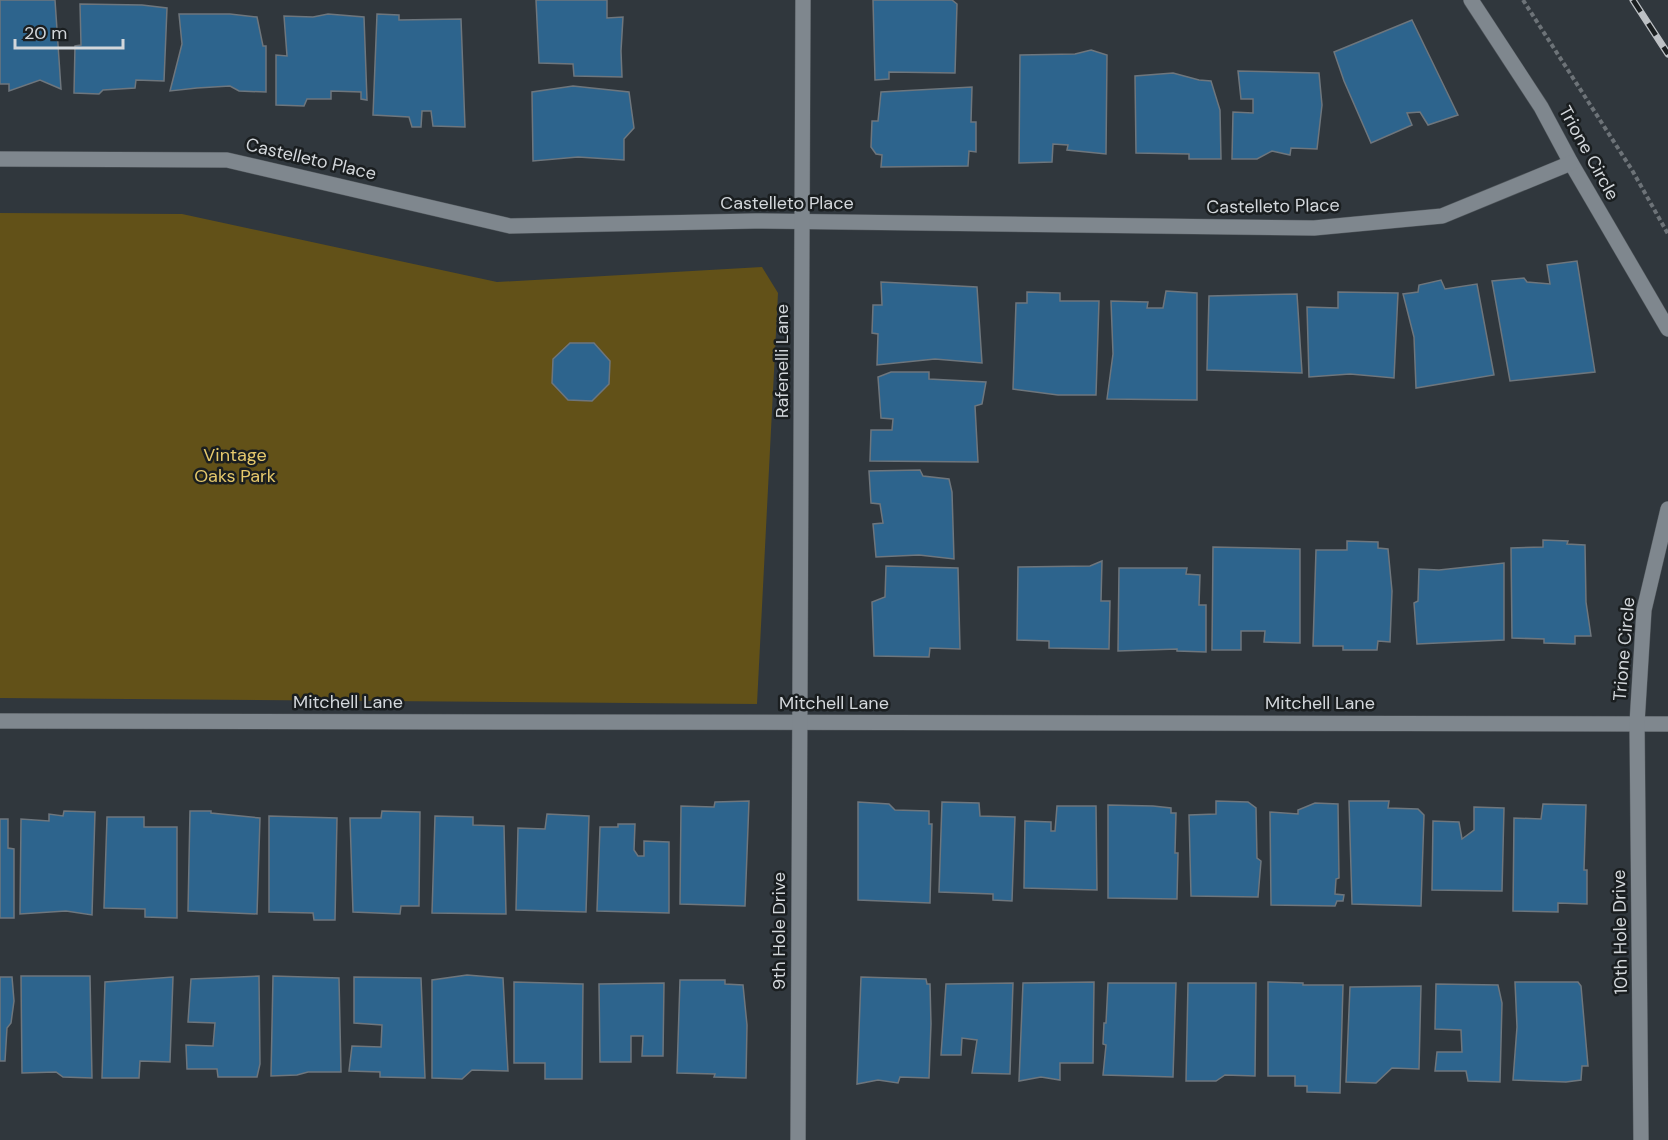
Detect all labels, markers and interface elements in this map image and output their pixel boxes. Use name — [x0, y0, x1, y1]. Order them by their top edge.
scale bar — [15, 12, 123, 50]
text: 20 m — [24, 21, 67, 45]
street label: Trione Circle — [1553, 102, 1625, 204]
street label: Castelleto Place — [243, 132, 379, 186]
street label: Castelleto Place — [720, 191, 854, 215]
street label: Castelleto Place — [1206, 193, 1340, 219]
street label: Rafenelli Lane — [770, 304, 794, 418]
park label: Vintage Oaks Park — [194, 443, 276, 488]
street label: Trione Circle — [1608, 596, 1640, 702]
street label: Mitchell Lane — [293, 690, 403, 714]
street label: Mitchell Lane — [779, 691, 889, 715]
street label: Mitchell Lane — [1265, 691, 1375, 715]
street label: 10th Hole Drive — [1607, 869, 1633, 995]
street label: 9th Hole Drive — [767, 872, 791, 990]

